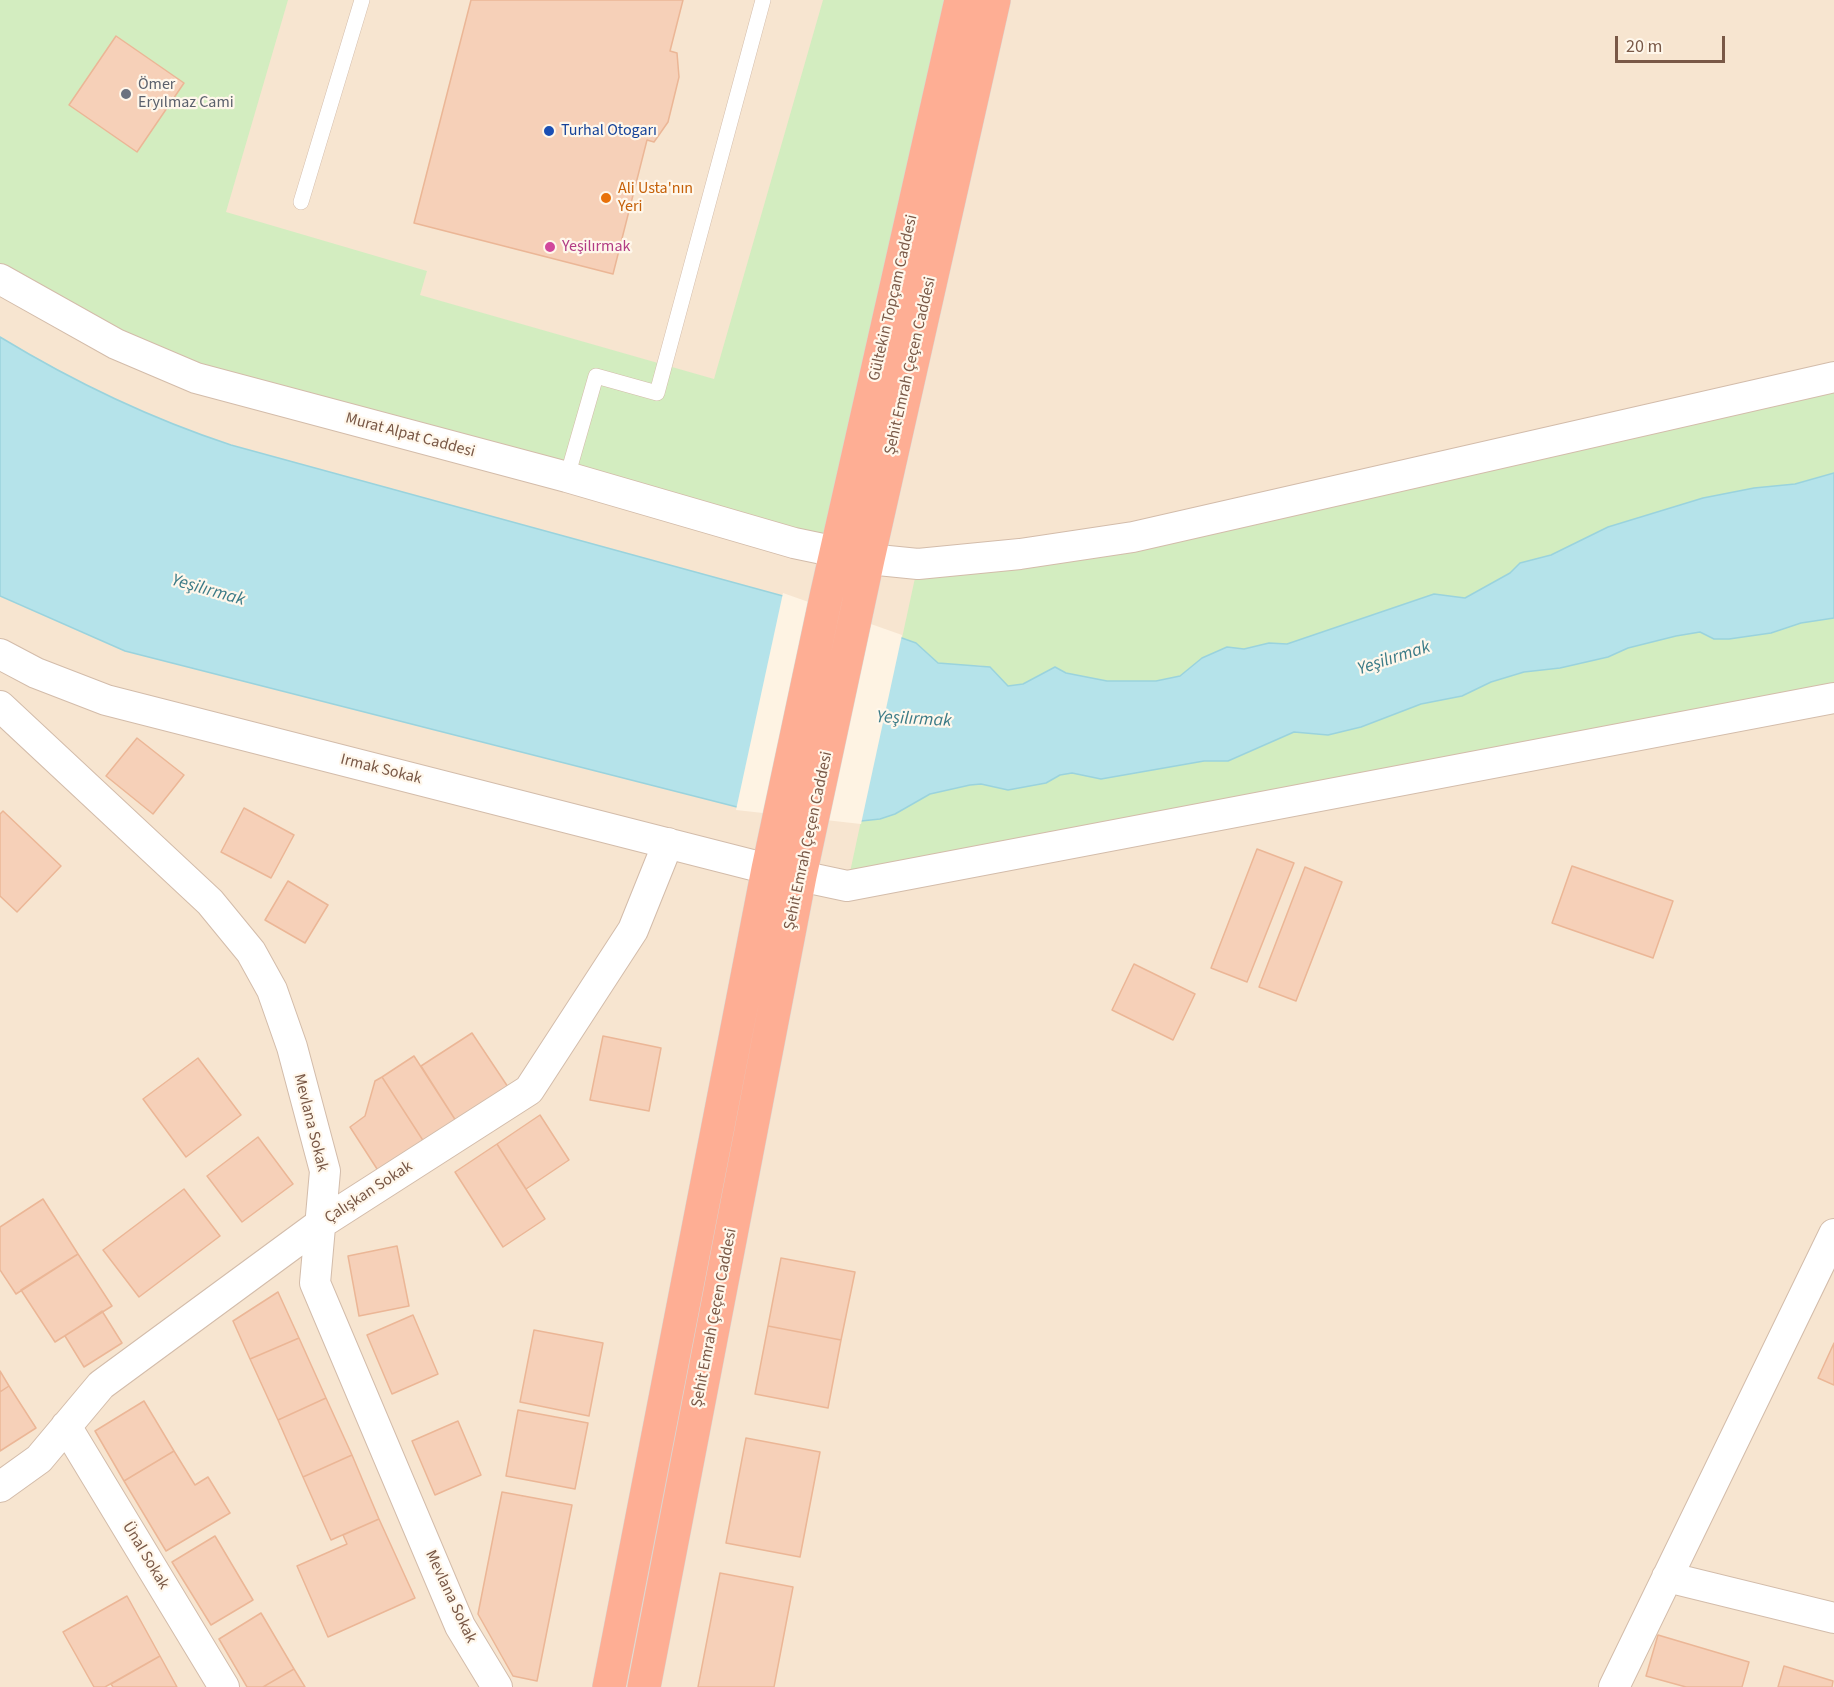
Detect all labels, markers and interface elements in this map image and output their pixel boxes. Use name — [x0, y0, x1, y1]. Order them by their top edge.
scale bar — [1618, 24, 1728, 62]
text: 20 m — [1626, 34, 1662, 59]
place label: Ömer Eryılmaz Cami — [138, 75, 234, 113]
marker: Ömer Eryılmaz Cami — [119, 87, 133, 101]
place label: Turhal Otogarı — [561, 121, 657, 141]
marker: Turhal Otogarı — [542, 124, 556, 138]
place label: Ali Usta'nın Yeri — [618, 179, 693, 217]
marker: Ali Usta'nın Yeri — [599, 191, 613, 205]
street label: Gültekin Topçam Caddesi — [866, 213, 922, 383]
place label: Yeşilırmak — [562, 237, 630, 257]
marker: Yeşilırmak — [543, 240, 557, 254]
street label: Şehit Emrah Çeçen Caddesi — [881, 275, 941, 457]
street label: Murat Alpat Caddesi — [343, 409, 477, 463]
water label: Yeşilırmak — [169, 570, 247, 612]
water label: Yeşilırmak — [1355, 637, 1433, 681]
water label: Yeşilırmak — [876, 707, 952, 733]
street label: Şehit Emrah Çeçen Caddesi — [781, 750, 837, 932]
street label: Irmak Sokak — [338, 751, 424, 789]
street label: Mevlana Sokak — [289, 1072, 331, 1174]
street label: Çalışkan Sokak — [322, 1158, 416, 1228]
street label: Şehit Emrah Çeçen Caddesi — [688, 1227, 742, 1409]
street label: Ünal Sokak — [117, 1519, 173, 1593]
street label: Mevlana Sokak — [420, 1548, 480, 1646]

